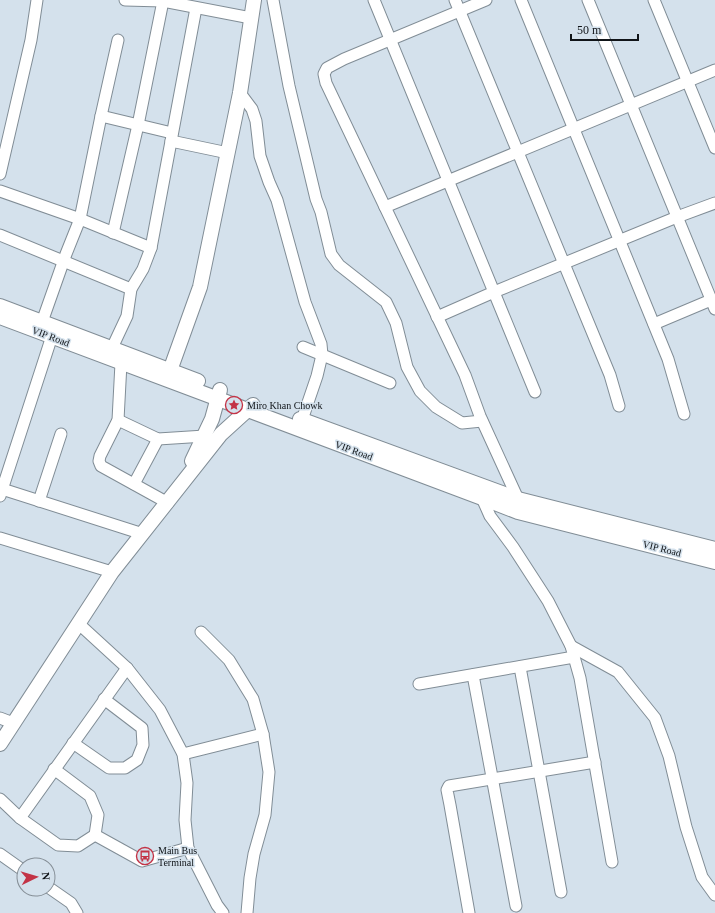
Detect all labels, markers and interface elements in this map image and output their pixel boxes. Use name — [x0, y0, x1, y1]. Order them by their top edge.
scale bar — [571, 16, 638, 42]
text: 50 m — [577, 23, 602, 37]
street label: VIP Road — [30, 324, 71, 349]
place icon: Miro Khan Chowk — [224, 395, 244, 415]
place label: Miro Khan Chowk — [247, 400, 323, 411]
street label: VIP Road — [333, 439, 374, 462]
street label: VIP Road — [641, 538, 682, 559]
place label: Main Bus Terminal — [158, 845, 197, 868]
bus stop icon: Main Bus Terminal — [135, 846, 155, 866]
north arrow — [16, 857, 56, 897]
text: N — [40, 872, 52, 881]

